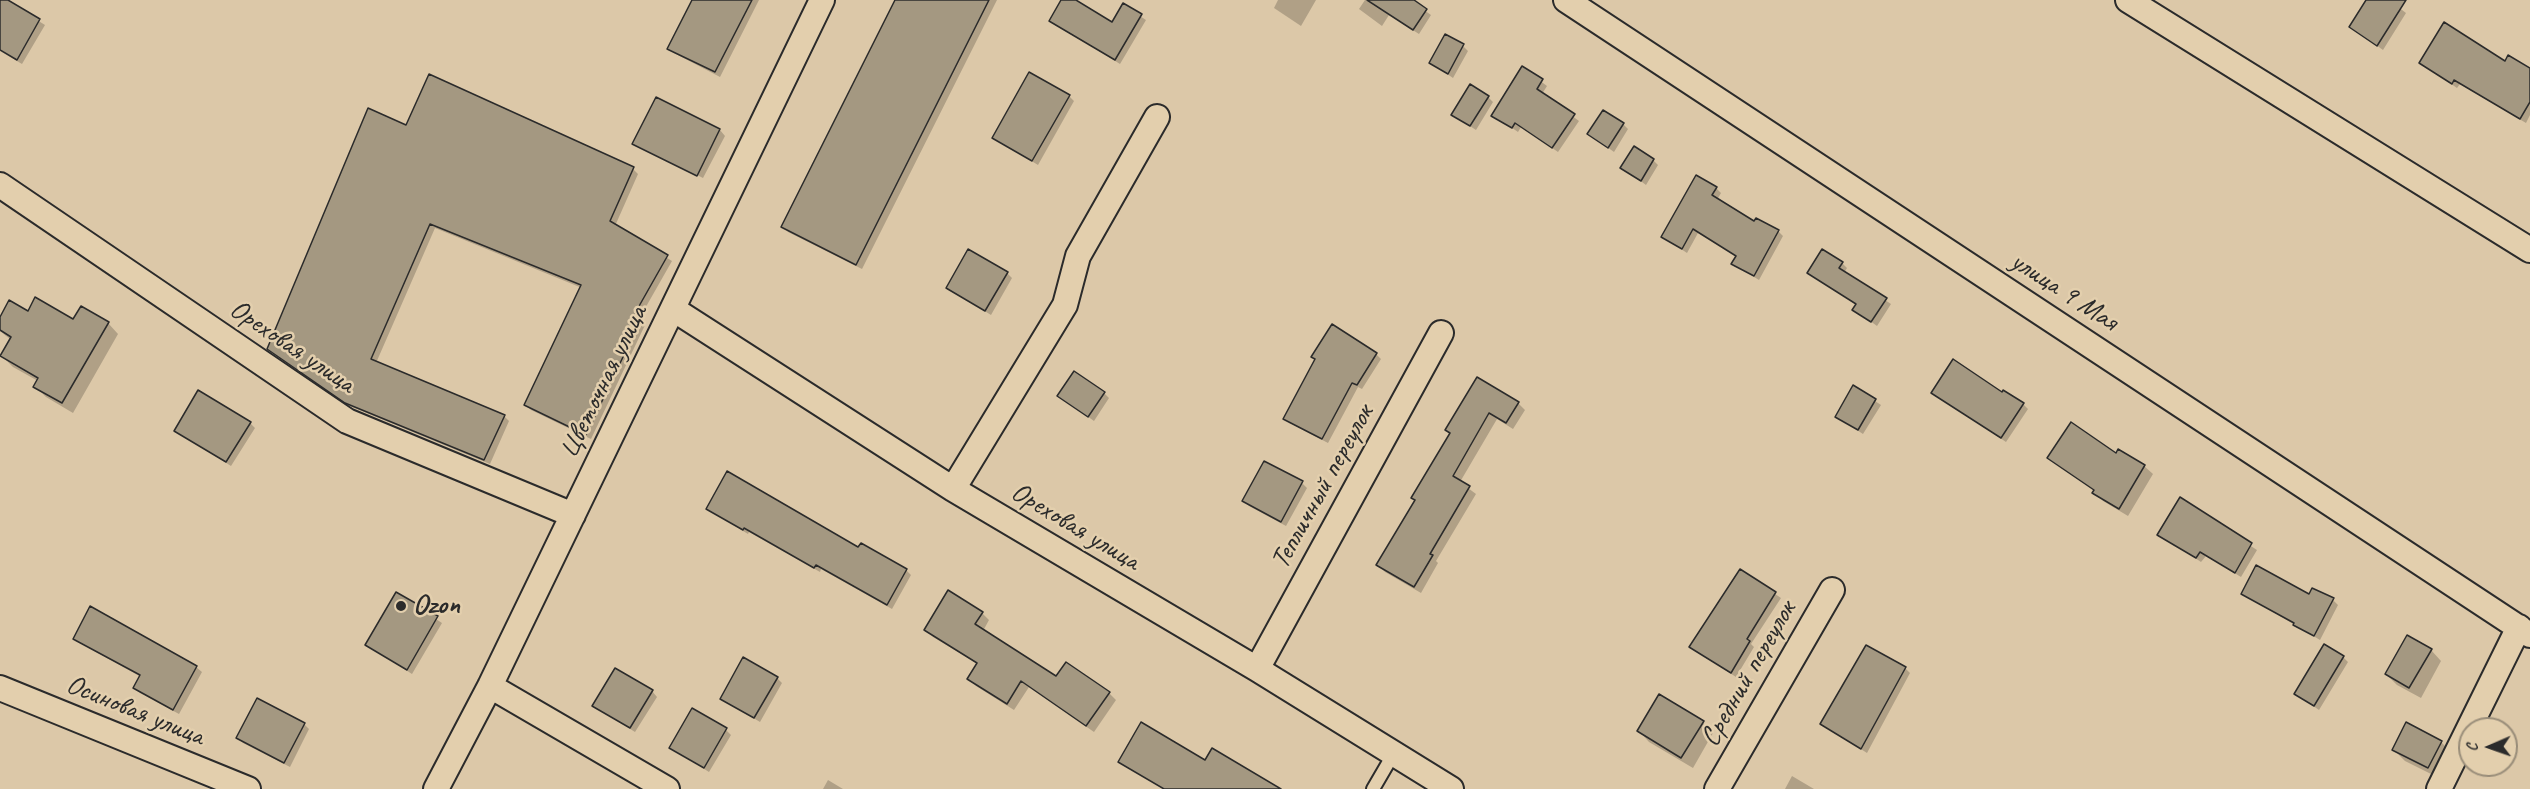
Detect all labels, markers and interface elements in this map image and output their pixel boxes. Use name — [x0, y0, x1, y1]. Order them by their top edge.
street label: улица 9 Мая — [2004, 245, 2124, 339]
street label: Ореховая улица — [223, 293, 361, 401]
street label: Цветочная улица — [553, 300, 655, 464]
street label: Тепличный переулок — [1264, 399, 1382, 575]
street label: Ореховая улица — [1005, 475, 1145, 579]
place label: Ozon — [413, 589, 460, 623]
street label: Средний переулок — [1694, 595, 1804, 753]
marker: Ozon — [394, 599, 408, 613]
street label: Осиновая улица — [61, 668, 209, 754]
north arrow — [2458, 717, 2518, 777]
text: С — [2462, 743, 2482, 752]

